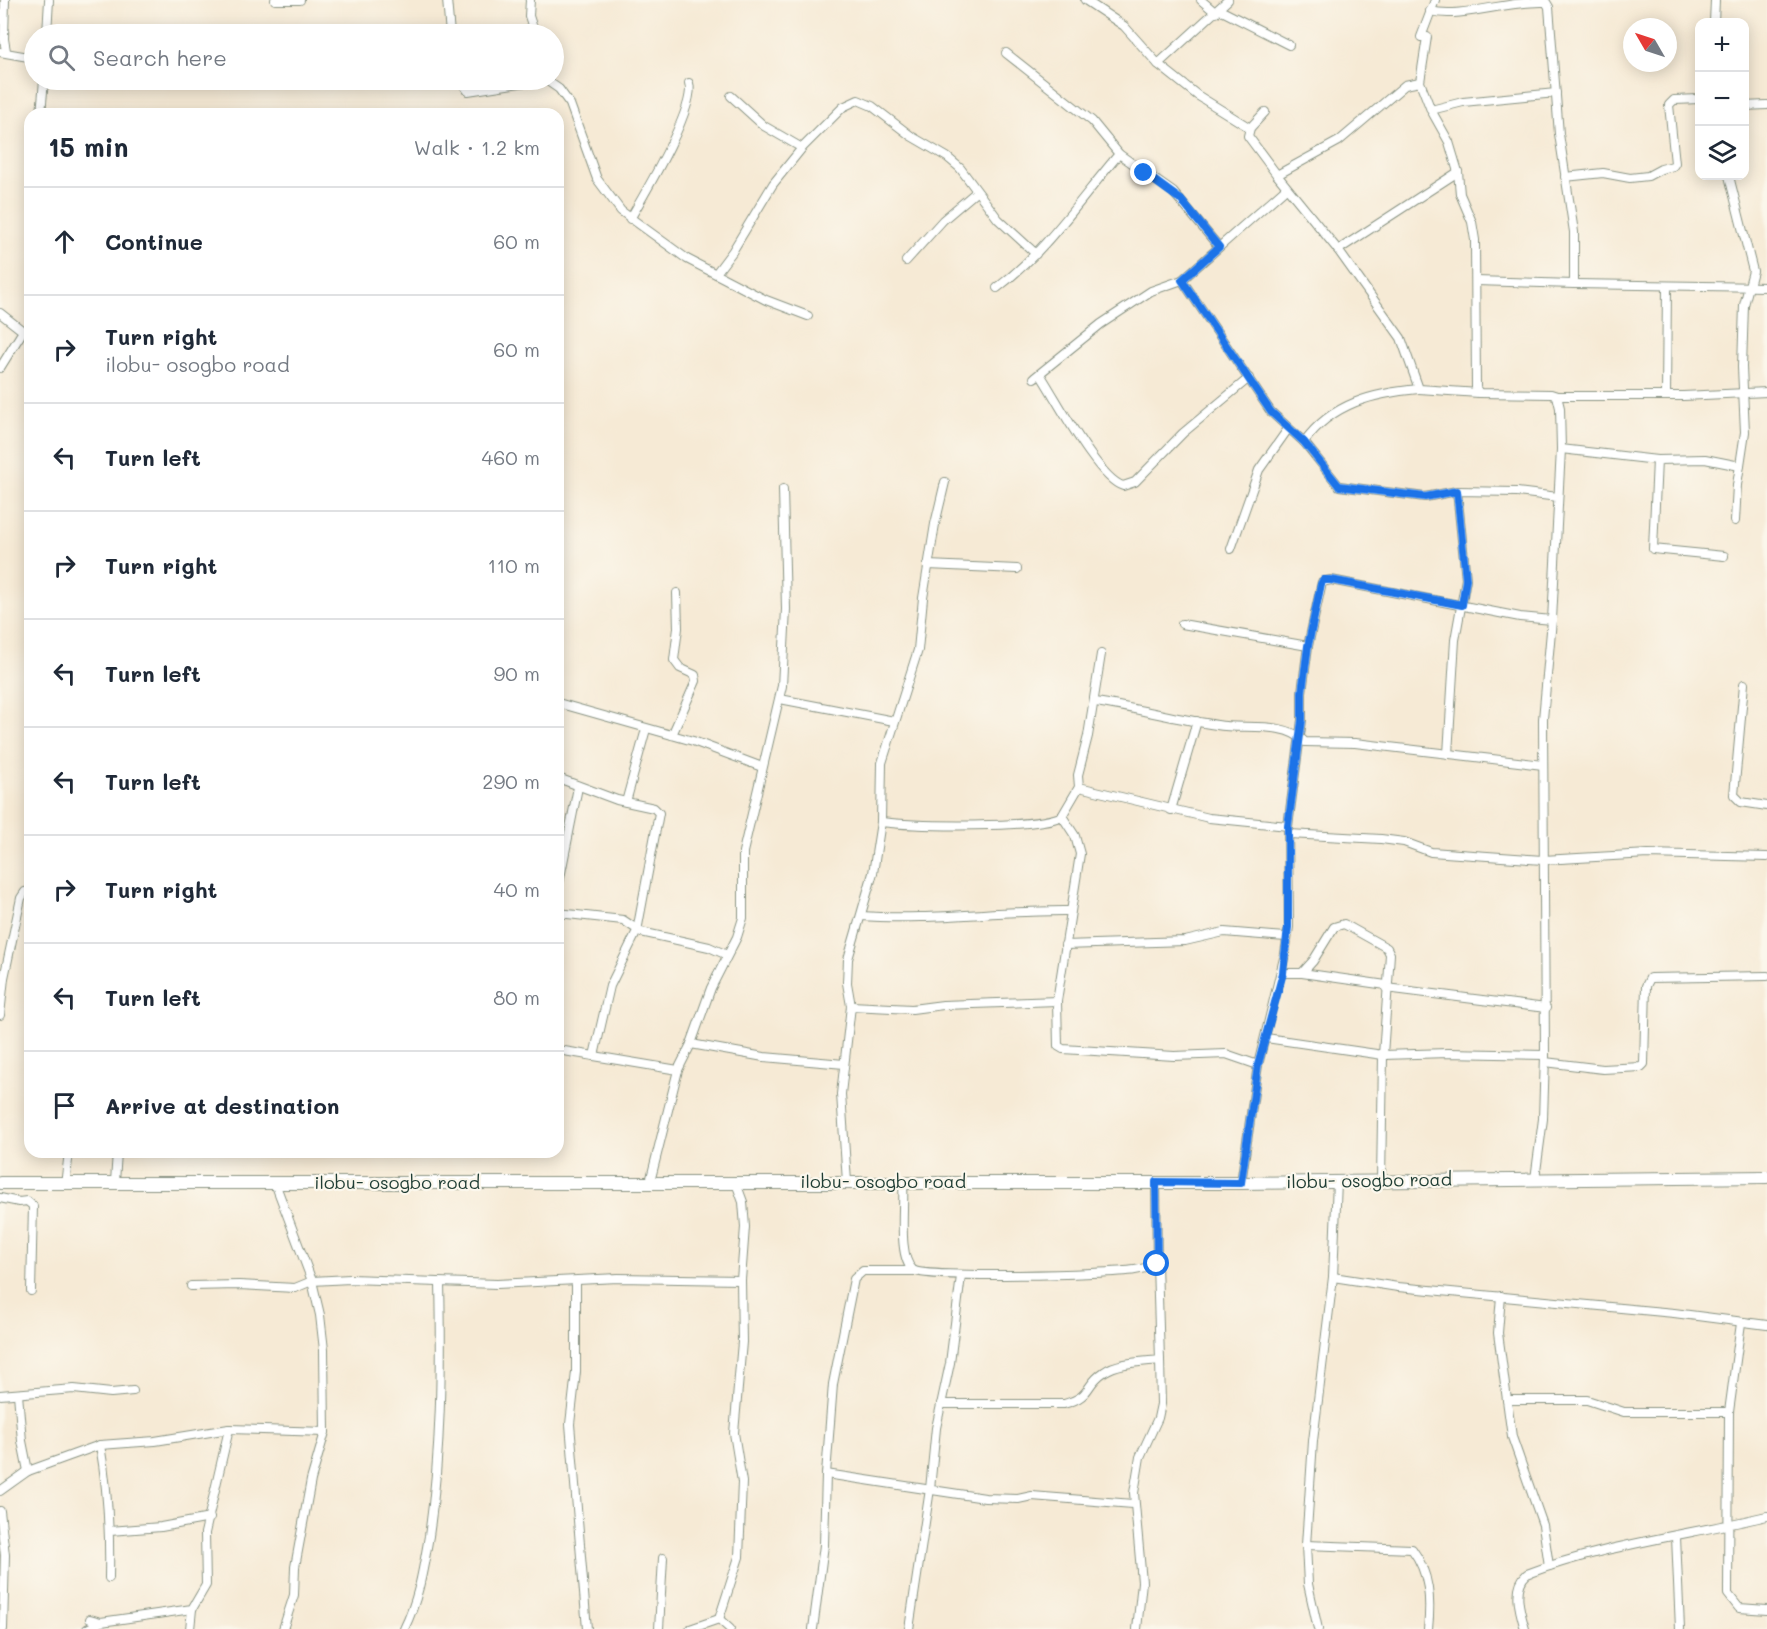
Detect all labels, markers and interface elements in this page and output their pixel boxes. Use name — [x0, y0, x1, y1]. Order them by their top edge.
north arrow — [1623, 18, 1677, 72]
map controls — [1695, 18, 1749, 180]
button: + — [1695, 18, 1749, 72]
search box — [24, 24, 564, 90]
icon: search — [45, 41, 78, 74]
text: Search here — [93, 43, 227, 72]
button: − — [1695, 72, 1749, 126]
button: layers — [1695, 126, 1749, 180]
text: 15 min — [48, 130, 128, 164]
text: Walk · 1.2 km — [414, 134, 540, 160]
route end — [1130, 159, 1156, 185]
icon: ahead — [48, 225, 81, 258]
text: Continue — [105, 227, 203, 256]
text: 60 m — [493, 228, 540, 254]
text: Turn right — [105, 322, 217, 351]
icon: right — [48, 333, 81, 366]
text: 60 m — [493, 336, 540, 362]
text: ilobu- osogbo road — [105, 351, 290, 377]
icon: left — [48, 441, 81, 474]
text: Turn left — [105, 443, 201, 472]
text: 460 m — [482, 444, 540, 470]
icon: right — [48, 549, 81, 582]
text: Turn right — [105, 551, 217, 580]
text: 110 m — [487, 552, 540, 578]
icon: left — [48, 657, 81, 690]
text: Turn left — [105, 659, 201, 688]
text: 90 m — [494, 660, 540, 686]
icon: left — [48, 765, 81, 798]
text: Turn left — [105, 767, 201, 796]
text: 290 m — [482, 768, 540, 794]
icon: right — [48, 873, 81, 906]
text: Turn right — [105, 875, 217, 904]
text: 40 m — [494, 876, 540, 902]
icon: left — [48, 981, 81, 1014]
text: Turn left — [105, 983, 201, 1012]
text: 80 m — [493, 984, 540, 1010]
icon: arrive — [48, 1089, 81, 1122]
text: Arrive at destination — [105, 1091, 340, 1120]
street label: ilobu- osogbo road — [1286, 1167, 1452, 1193]
street label: ilobu- osogbo road — [800, 1169, 966, 1193]
street label: ilobu- osogbo road — [314, 1170, 480, 1194]
route start — [1143, 1250, 1169, 1276]

